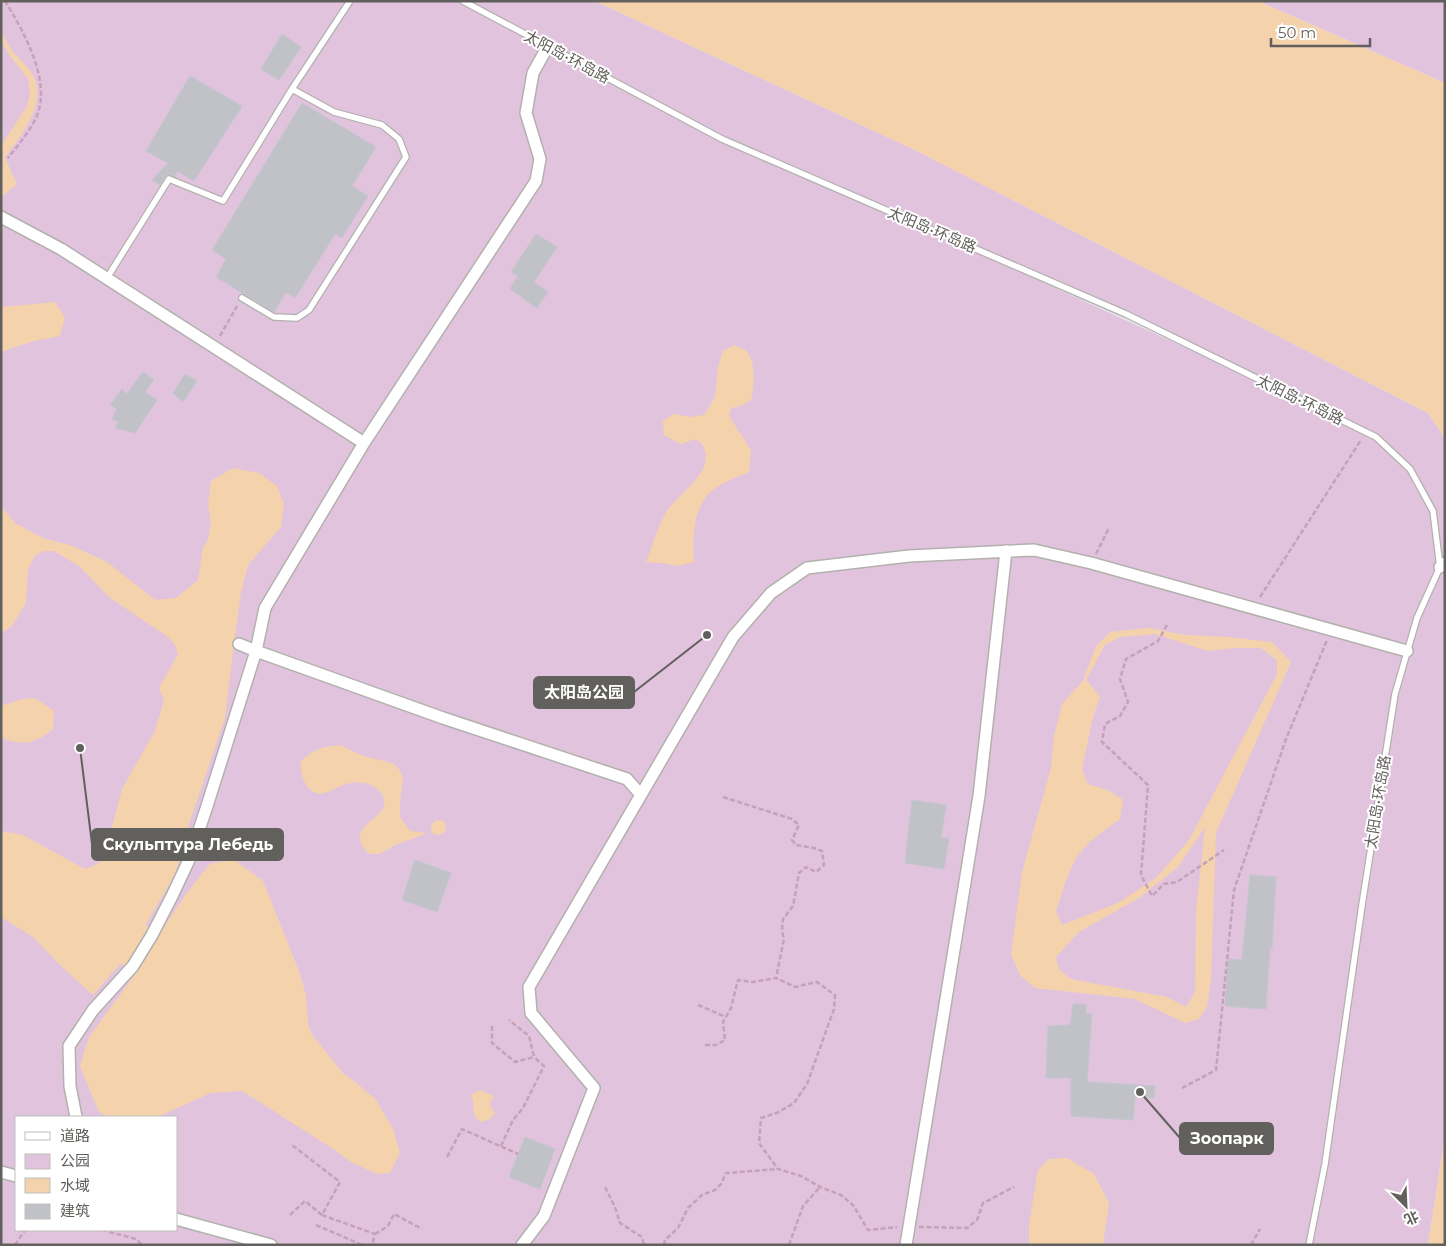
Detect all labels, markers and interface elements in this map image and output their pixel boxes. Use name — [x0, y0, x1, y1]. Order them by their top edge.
scale bar — [1271, 15, 1370, 47]
text: 50 m — [1278, 23, 1316, 42]
street label: 太阳岛•环岛路 — [521, 26, 613, 87]
street label: 太阳岛•环岛路 — [885, 202, 979, 257]
street label: 太阳岛•环岛路 — [1254, 370, 1347, 429]
callout: 太阳岛公园 — [534, 677, 634, 708]
text: 太阳岛公园 — [544, 683, 624, 702]
street label: 太阳岛•环岛路 — [1361, 754, 1394, 850]
callout: Скульптура Лебедь — [92, 829, 283, 860]
text: Скульптура Лебедь — [103, 835, 274, 854]
legend — [15, 1116, 178, 1231]
callout: Зоопарк — [1180, 1123, 1273, 1154]
text: 道路 — [60, 1126, 90, 1145]
text: Зоопарк — [1189, 1129, 1264, 1148]
text: 公园 — [60, 1151, 90, 1170]
text: 水域 — [60, 1176, 90, 1195]
north arrow — [1381, 1181, 1431, 1231]
text: 建筑 — [60, 1201, 90, 1220]
text: 北 — [1401, 1207, 1421, 1229]

